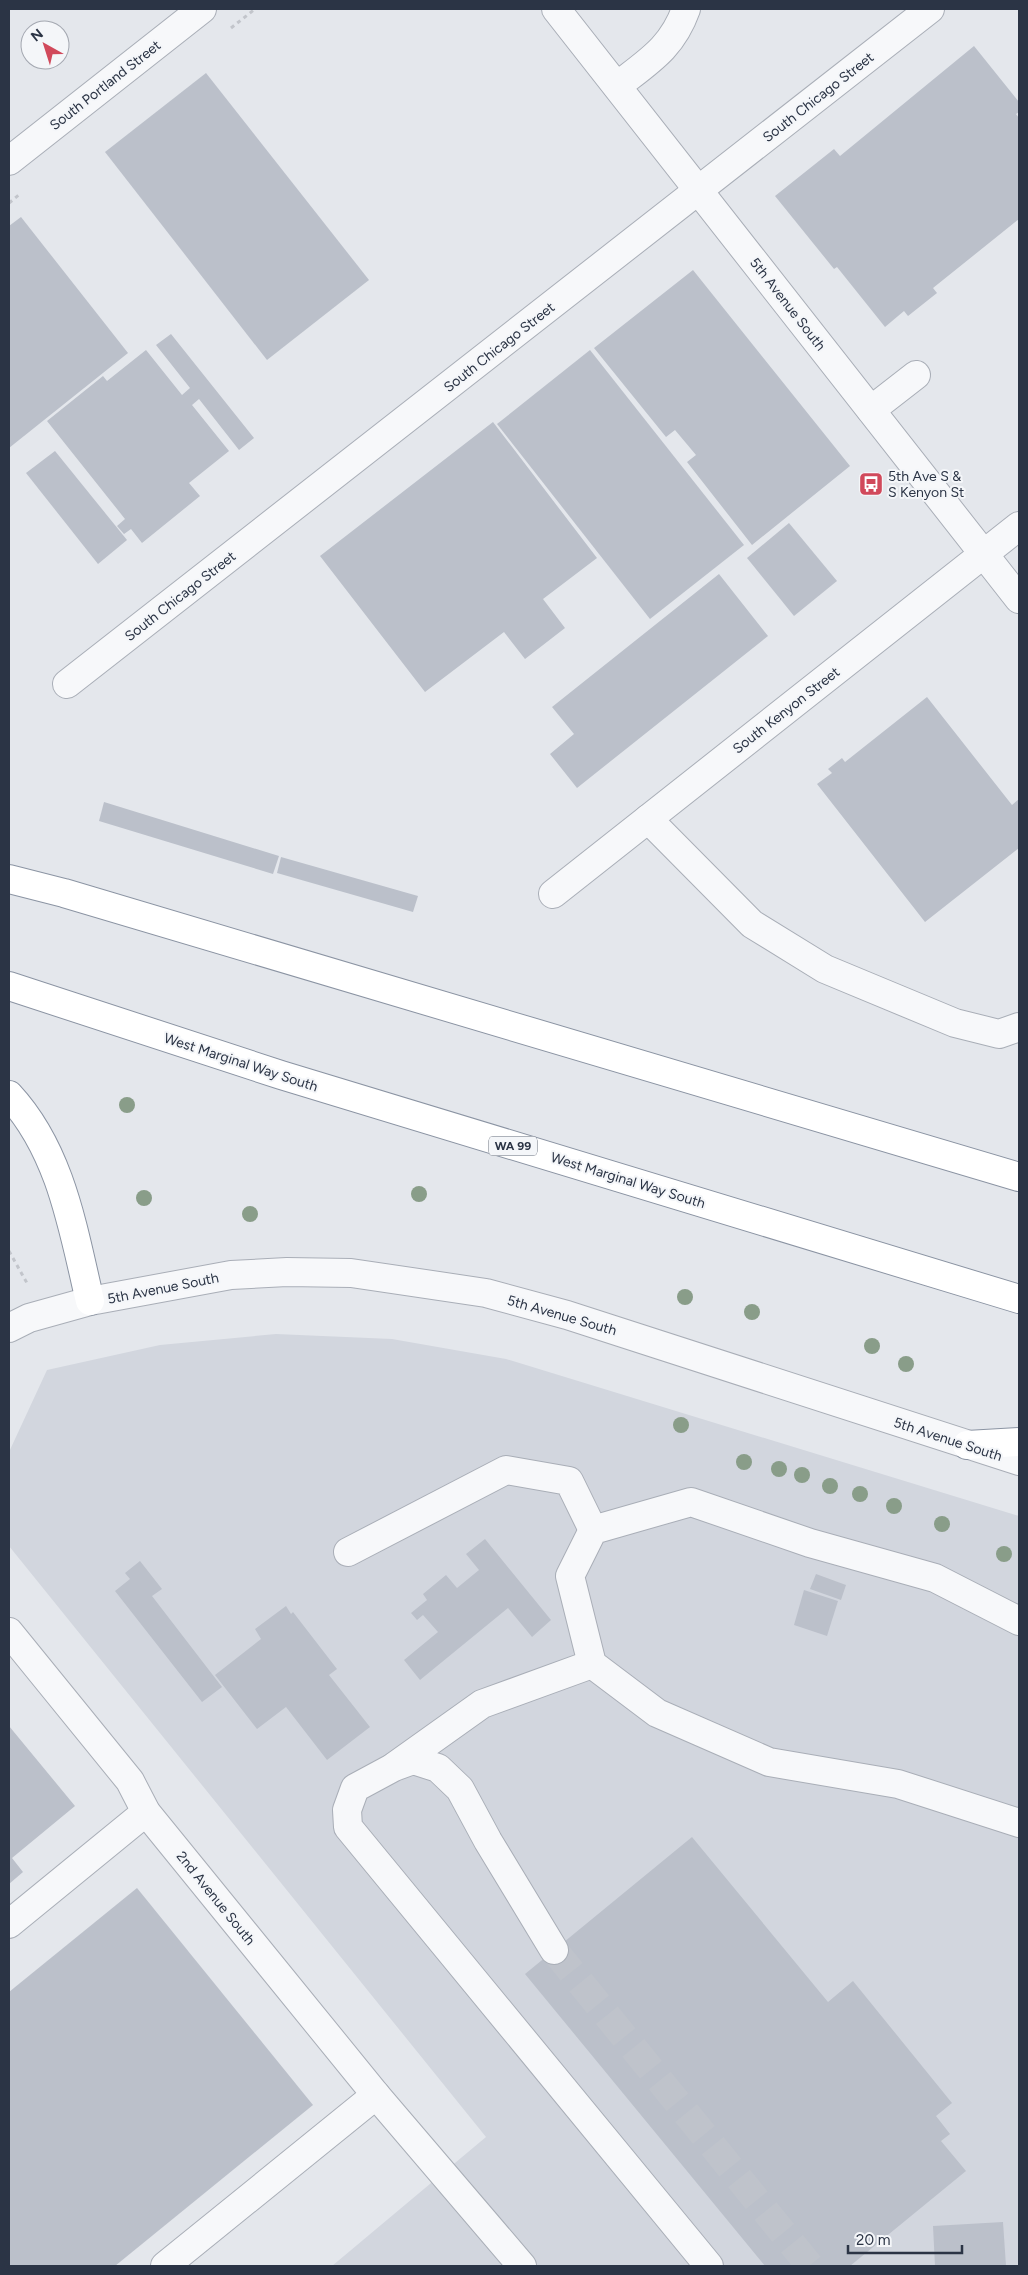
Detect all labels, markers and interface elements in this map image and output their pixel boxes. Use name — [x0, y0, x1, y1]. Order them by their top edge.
north arrow — [20, 20, 70, 70]
text: N — [28, 25, 47, 45]
street label: South Portland Street — [46, 37, 164, 134]
street label: South Chicago Street — [760, 49, 877, 146]
street label: 5th Avenue South — [746, 255, 829, 354]
street label: South Chicago Street — [441, 299, 558, 396]
place label: 5th Ave S & S Kenyon St — [888, 468, 964, 501]
bus stop icon: 5th Ave S & S Kenyon St — [858, 471, 884, 497]
street label: South Chicago Street — [122, 548, 239, 645]
street label: South Kenyon Street — [730, 663, 843, 757]
street label: West Marginal Way South — [162, 1030, 320, 1095]
road number: WA 99 — [489, 1136, 537, 1156]
street label: West Marginal Way South — [548, 1149, 707, 1212]
street label: 5th Avenue South — [106, 1269, 220, 1308]
street label: 5th Avenue South — [505, 1292, 619, 1339]
street label: 5th Avenue South — [891, 1414, 1004, 1465]
street label: 2nd Avenue South — [173, 1848, 259, 1949]
scale bar — [848, 2222, 962, 2254]
text: 20 m — [856, 2231, 890, 2249]

